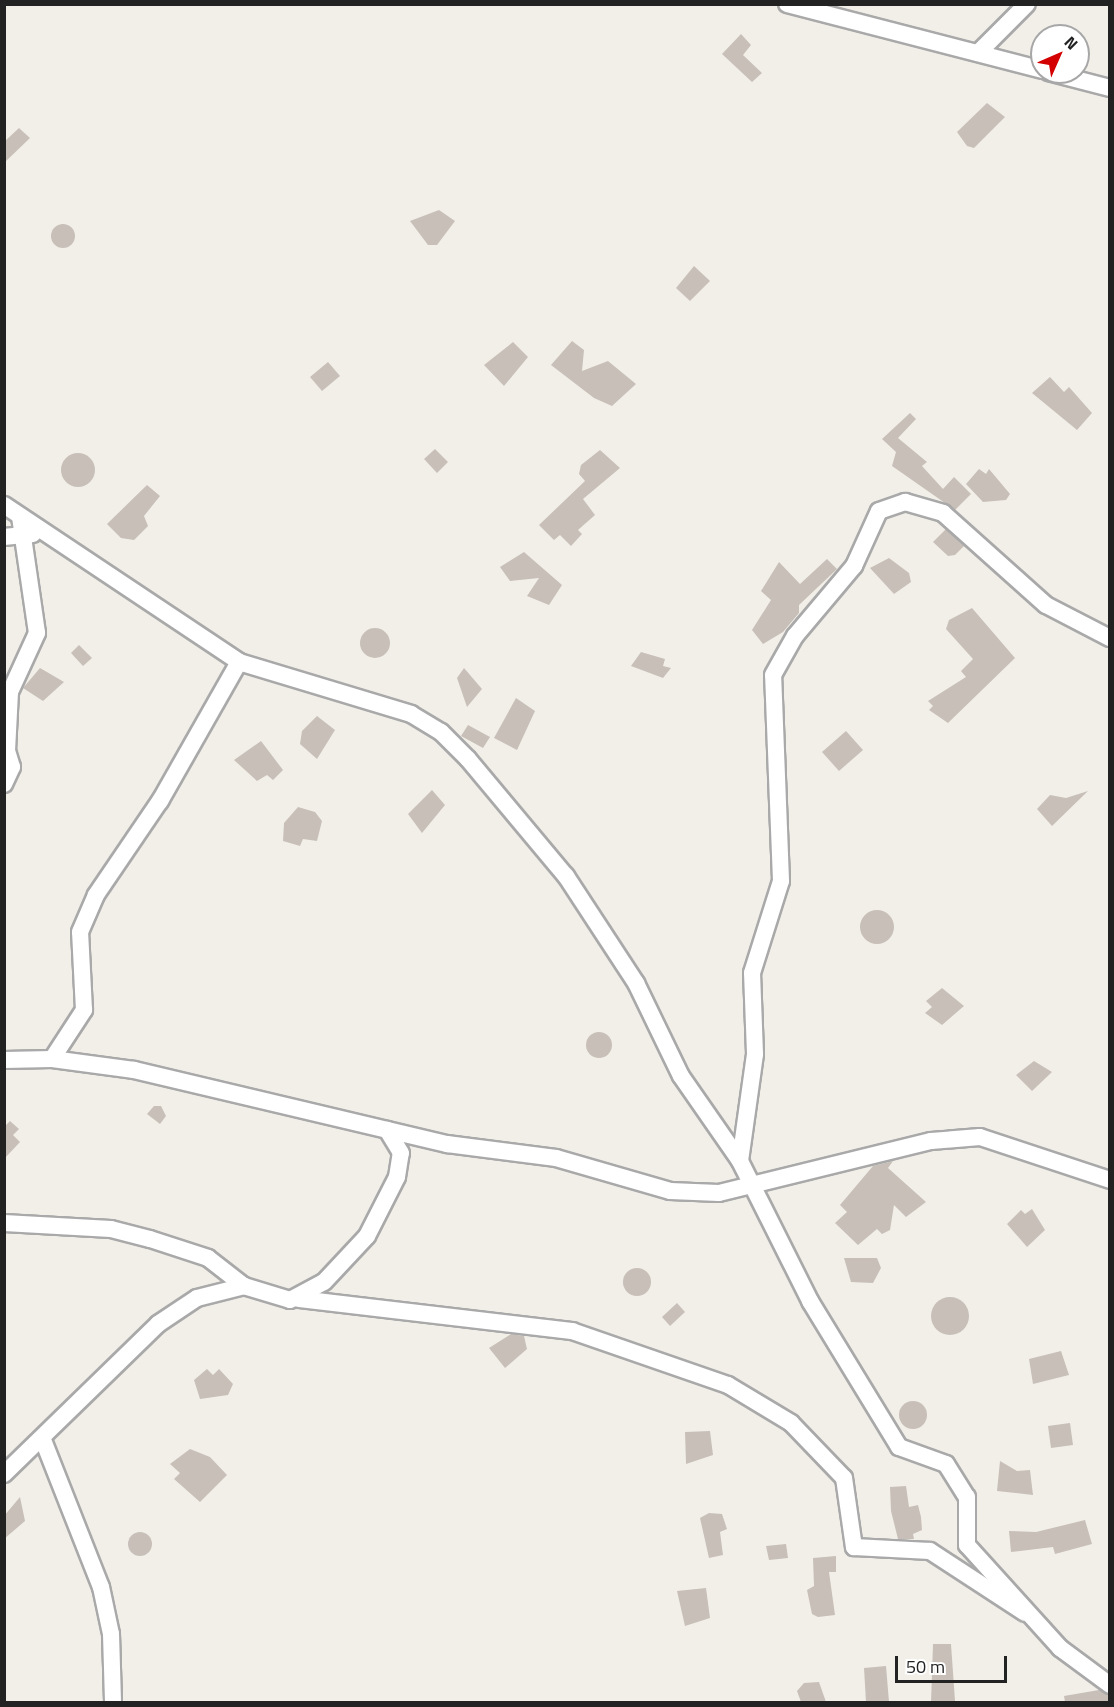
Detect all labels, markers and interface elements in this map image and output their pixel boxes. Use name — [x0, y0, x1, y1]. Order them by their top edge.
north arrow — [1030, 24, 1090, 84]
text: N — [1059, 30, 1084, 55]
scale bar — [898, 1644, 1010, 1682]
text: 50 m — [906, 1653, 945, 1680]

